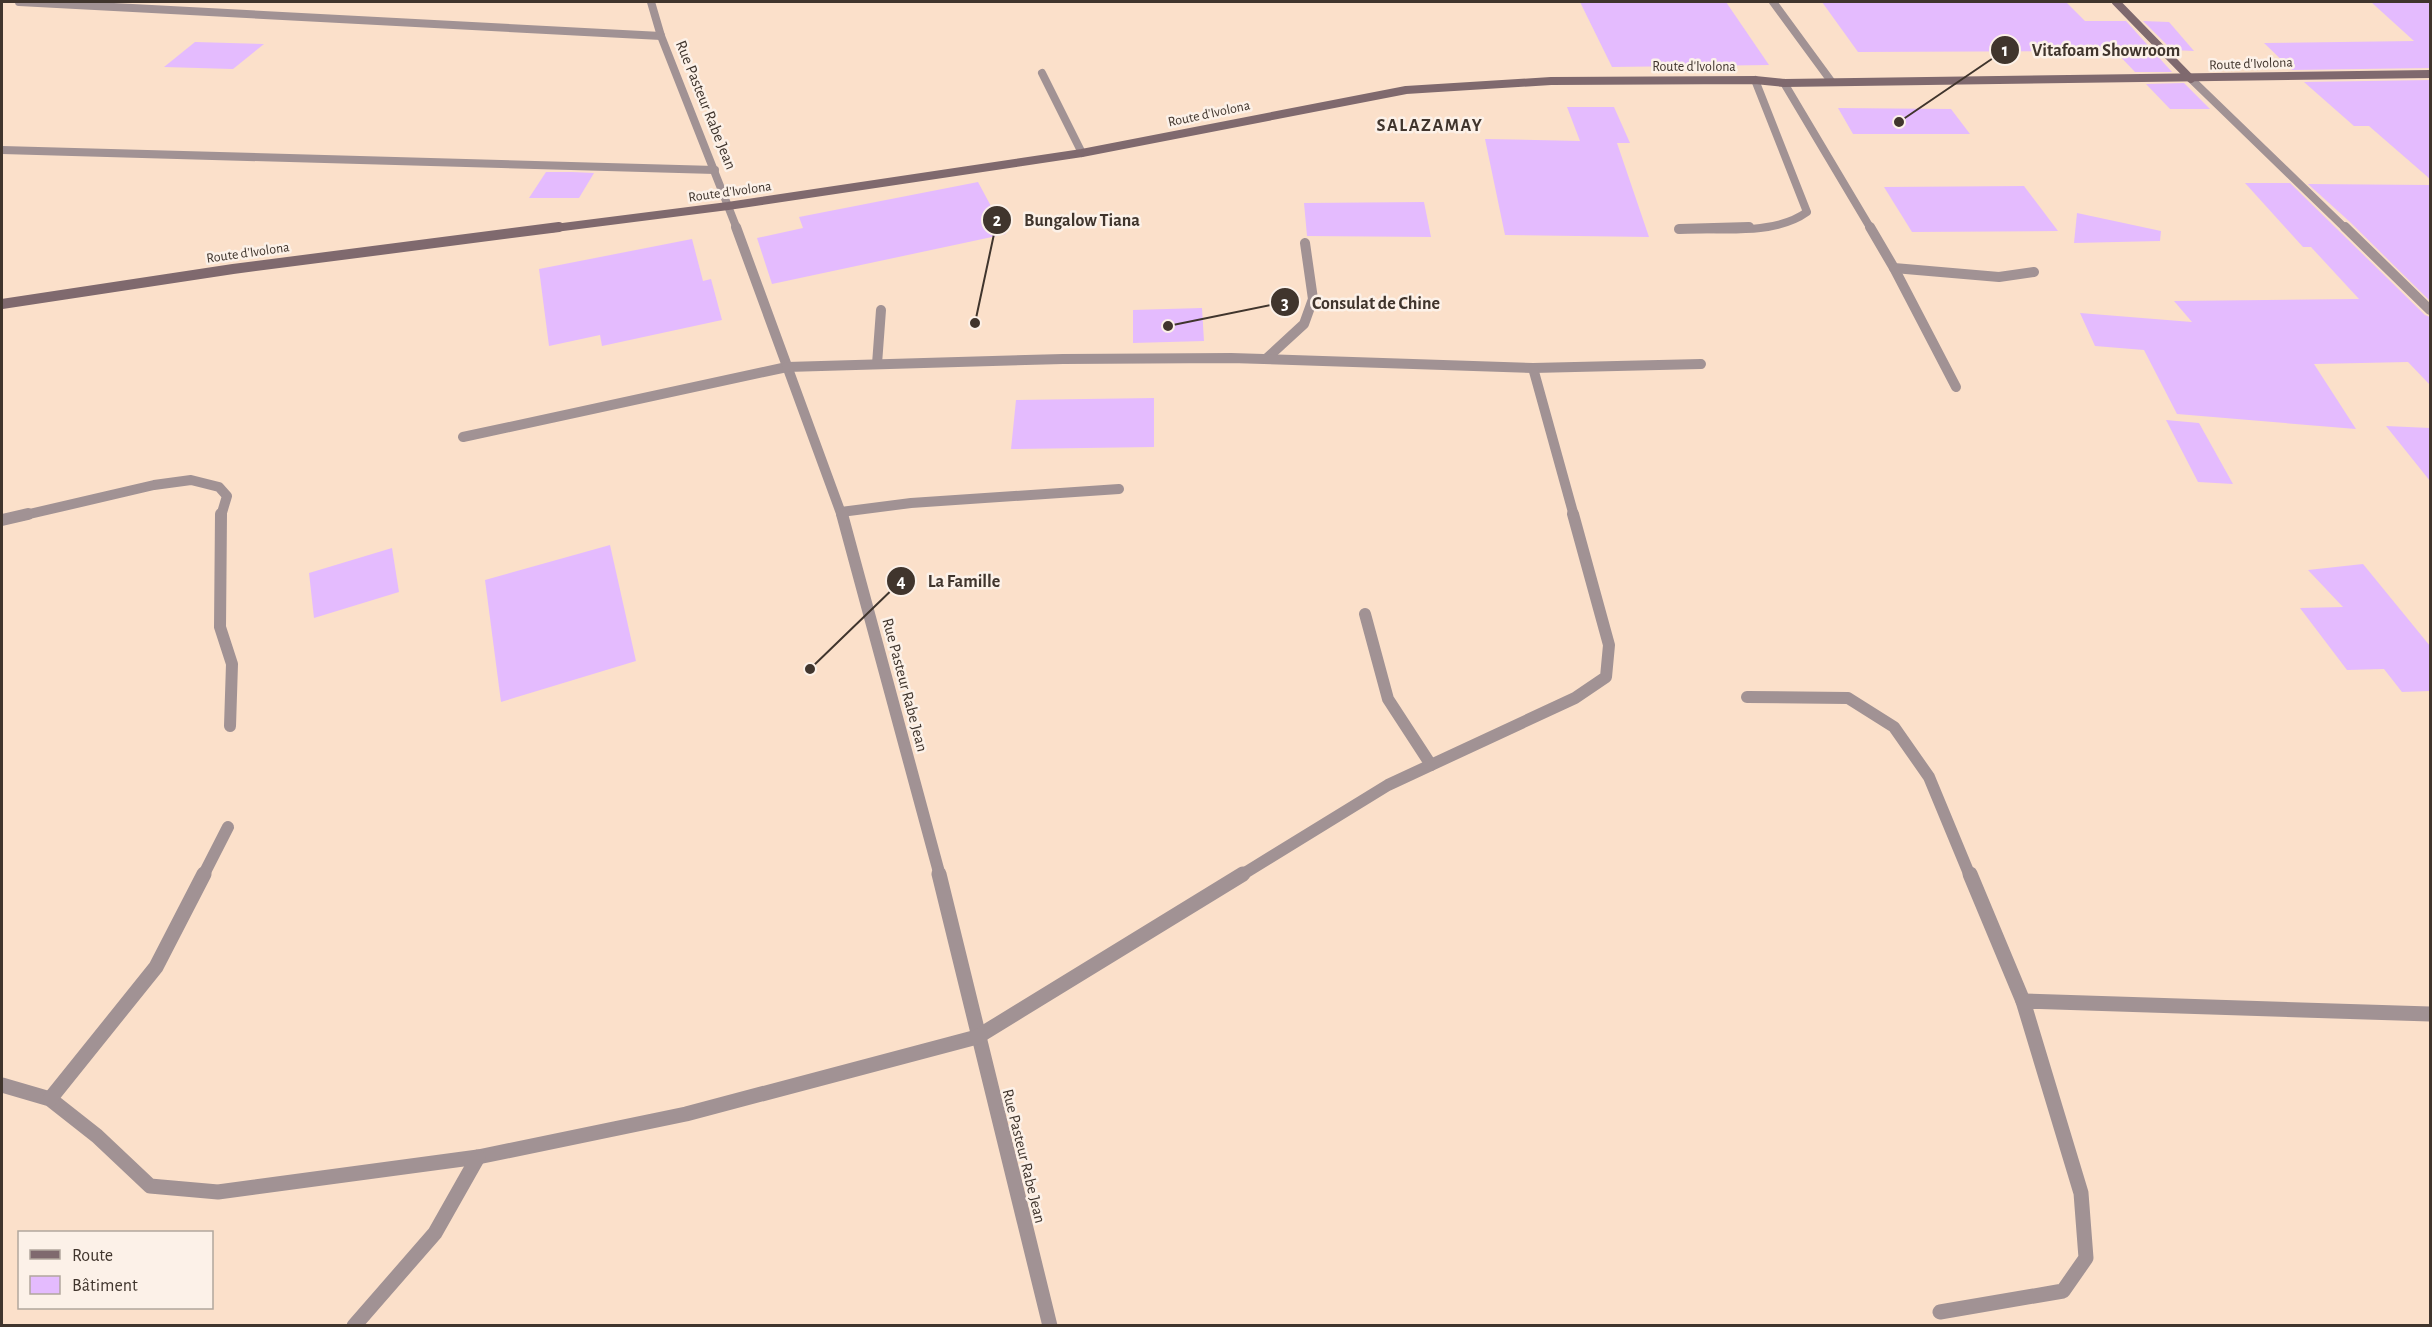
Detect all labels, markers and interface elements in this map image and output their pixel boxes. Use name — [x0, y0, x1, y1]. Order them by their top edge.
callout: Vitafoam Showroom — [1990, 32, 2192, 68]
street label: Rue Pasteur Rabe Jean — [673, 38, 739, 172]
text: 1 — [2002, 42, 2008, 60]
text: Vitafoam Showroom — [2032, 42, 2180, 60]
street label: Route d'Ivolona — [2209, 56, 2294, 72]
street label: Route d'Ivolona — [1652, 60, 1736, 74]
street label: Route d'Ivolona — [1167, 98, 1252, 130]
district label: SALAZAMAY — [1377, 117, 1483, 135]
street label: Route d'Ivolona — [688, 179, 773, 205]
callout: Bungalow Tiana — [982, 202, 1152, 238]
text: 2 — [993, 212, 1002, 230]
text: Bungalow Tiana — [1024, 212, 1140, 230]
street label: Route d'Ivolona — [206, 240, 291, 266]
callout: Consulat de Chine — [1270, 284, 1452, 320]
text: 3 — [1281, 295, 1289, 313]
text: Consulat de Chine — [1312, 295, 1440, 313]
callout: La Famille — [886, 563, 1012, 599]
text: 4 — [896, 573, 906, 591]
text: La Famille — [928, 573, 1000, 591]
street label: Rue Pasteur Rabe Jean — [879, 616, 931, 754]
street label: Rue Pasteur Rabe Jean — [1000, 1087, 1048, 1225]
legend — [18, 1231, 213, 1309]
text: Route — [72, 1247, 113, 1265]
text: Bâtiment — [72, 1277, 138, 1295]

